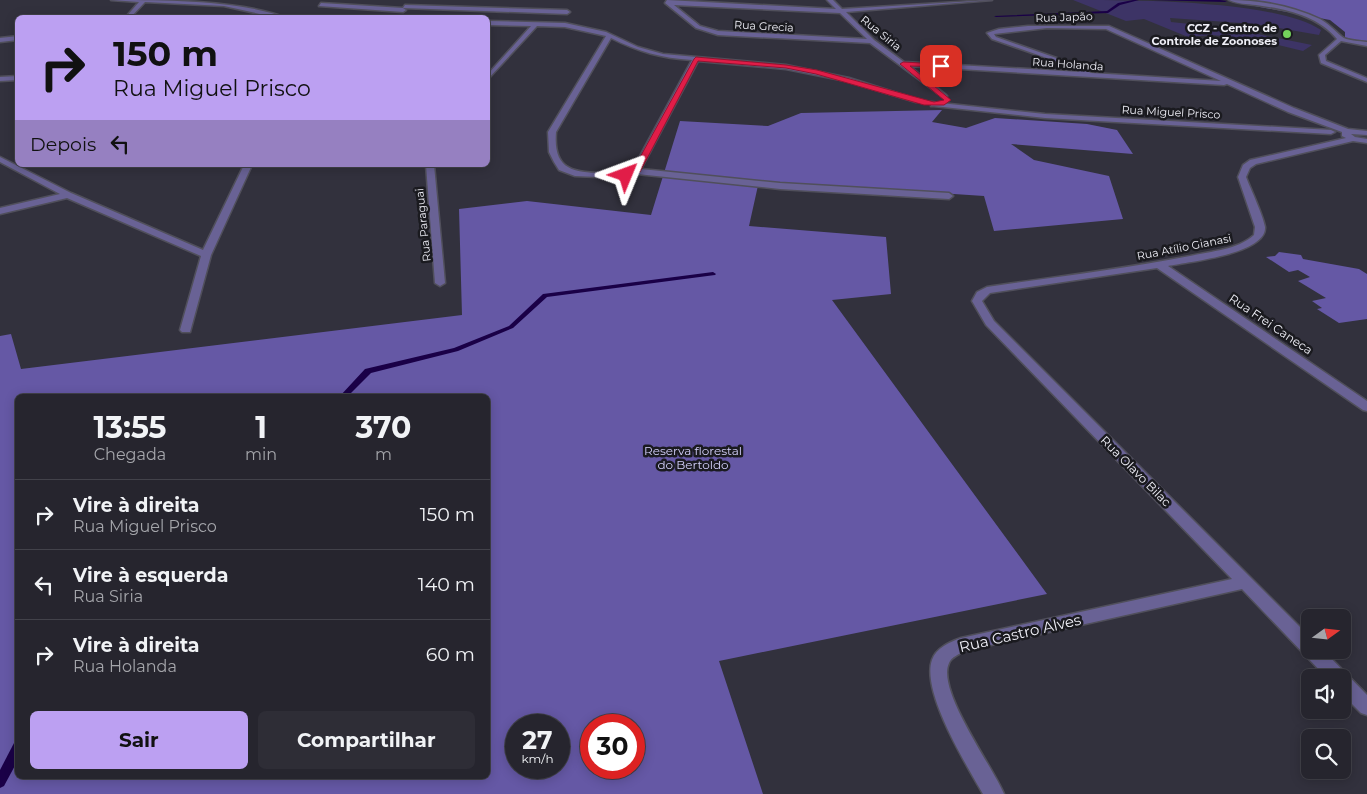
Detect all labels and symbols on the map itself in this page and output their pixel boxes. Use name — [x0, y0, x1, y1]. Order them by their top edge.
street label: Rua Japão — [1035, 9, 1093, 25]
street label: Rua Siria — [858, 12, 904, 54]
street label: Rua Grecia — [734, 17, 794, 35]
place label: CCZ - Centro de Controle de Zoonoses — [1152, 21, 1277, 48]
marker: CCZ - Centro de Controle de Zoonoses — [1281, 28, 1293, 40]
pin — [920, 45, 962, 87]
street label: Rua Holanda — [1032, 55, 1104, 73]
street label: Rua Miguel Prisco — [1121, 102, 1221, 122]
position arrow — [599, 148, 651, 200]
street label: Rua Paraguai — [412, 188, 434, 262]
street label: Rua Atílio Gianasi — [1136, 231, 1232, 263]
street label: Rua Frei Caneca — [1226, 291, 1316, 357]
street label: Rua Olavo Bilac — [1098, 433, 1175, 510]
park label: Reserva florestal do Bertoldo — [644, 443, 742, 472]
north arrow — [1301, 609, 1351, 659]
street label: Rua Castro Alves — [957, 610, 1083, 656]
speed limit sign: 30 — [580, 714, 645, 779]

